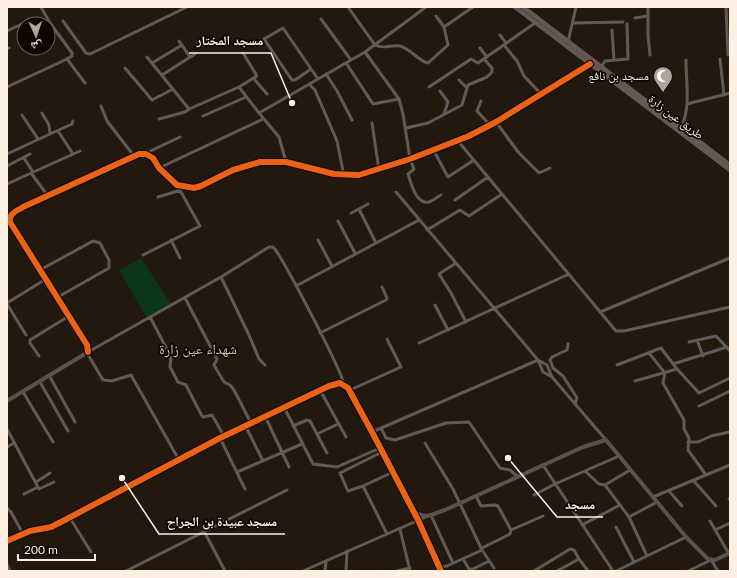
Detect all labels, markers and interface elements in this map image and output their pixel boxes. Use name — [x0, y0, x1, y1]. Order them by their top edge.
north arrow — [16, 16, 56, 56]
callout: مسجد المختار — [189, 28, 271, 53]
text: مسجد المختار — [196, 32, 263, 48]
text: ش — [30, 38, 43, 53]
mosque icon: مسجد بن نافع — [652, 65, 674, 93]
place label: مسجد بن نافع — [588, 68, 649, 83]
street label: طريق عين زارة — [646, 91, 707, 142]
district label: شهداء عين زارة — [159, 340, 237, 358]
callout: مسجد — [557, 492, 603, 517]
text: مسجد — [565, 496, 595, 512]
callout: مسجد عبيدة بن الجراح — [159, 509, 285, 534]
text: مسجد عبيدة بن الجراح — [167, 513, 277, 530]
scale bar — [18, 536, 95, 562]
text: 200 m — [24, 542, 58, 557]

